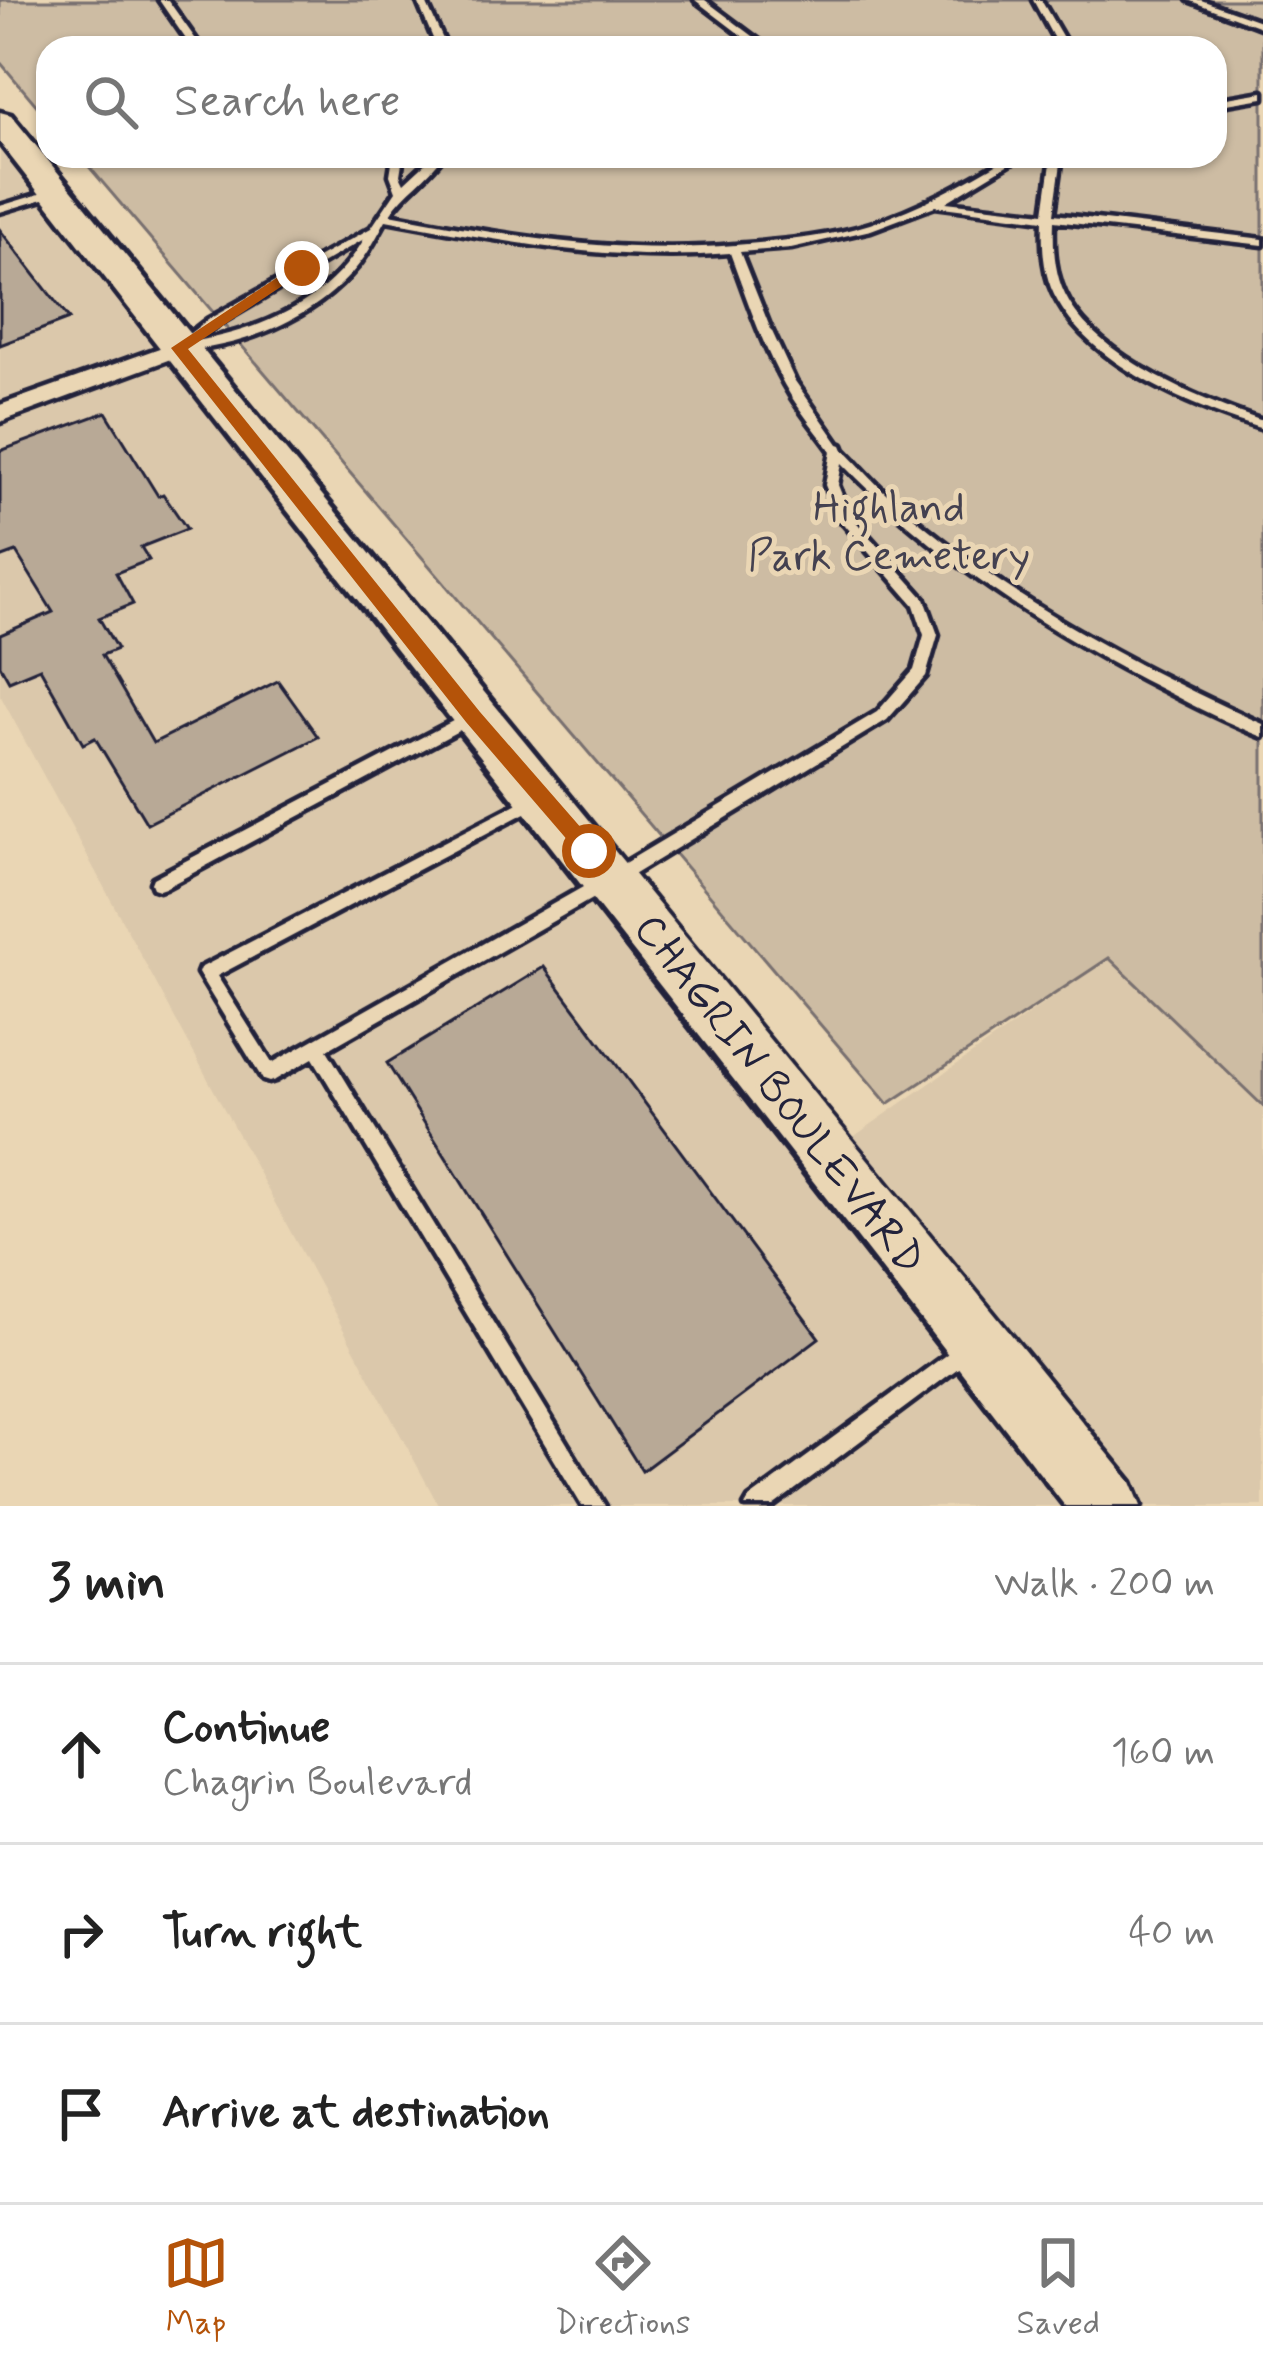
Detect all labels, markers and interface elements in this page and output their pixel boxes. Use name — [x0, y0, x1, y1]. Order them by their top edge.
search box — [36, 36, 1227, 168]
icon: search — [78, 69, 144, 135]
text: Search here — [174, 73, 401, 132]
route end — [275, 241, 329, 295]
park label: Highland Park Cemetery — [748, 482, 1030, 585]
route start — [562, 824, 616, 878]
street label: CHAGRIN BOULEVARD — [620, 904, 936, 1287]
text: 3 min — [48, 1551, 166, 1617]
text: Walk · 200 m — [994, 1559, 1215, 1610]
text: Continue — [162, 1699, 330, 1758]
icon: ahead — [48, 1721, 114, 1787]
text: 160 m — [1111, 1728, 1215, 1779]
text: Chagrin Boulevard — [162, 1758, 472, 1809]
icon: right — [48, 1901, 114, 1967]
text: Turn right — [162, 1904, 362, 1963]
text: 40 m — [1128, 1908, 1215, 1959]
icon: arrive — [48, 2081, 114, 2147]
text: Arrive at destination — [162, 2084, 550, 2143]
tab: Map — [163, 2230, 229, 2346]
tab: Directions — [555, 2230, 691, 2346]
tab: Saved — [1017, 2230, 1100, 2346]

